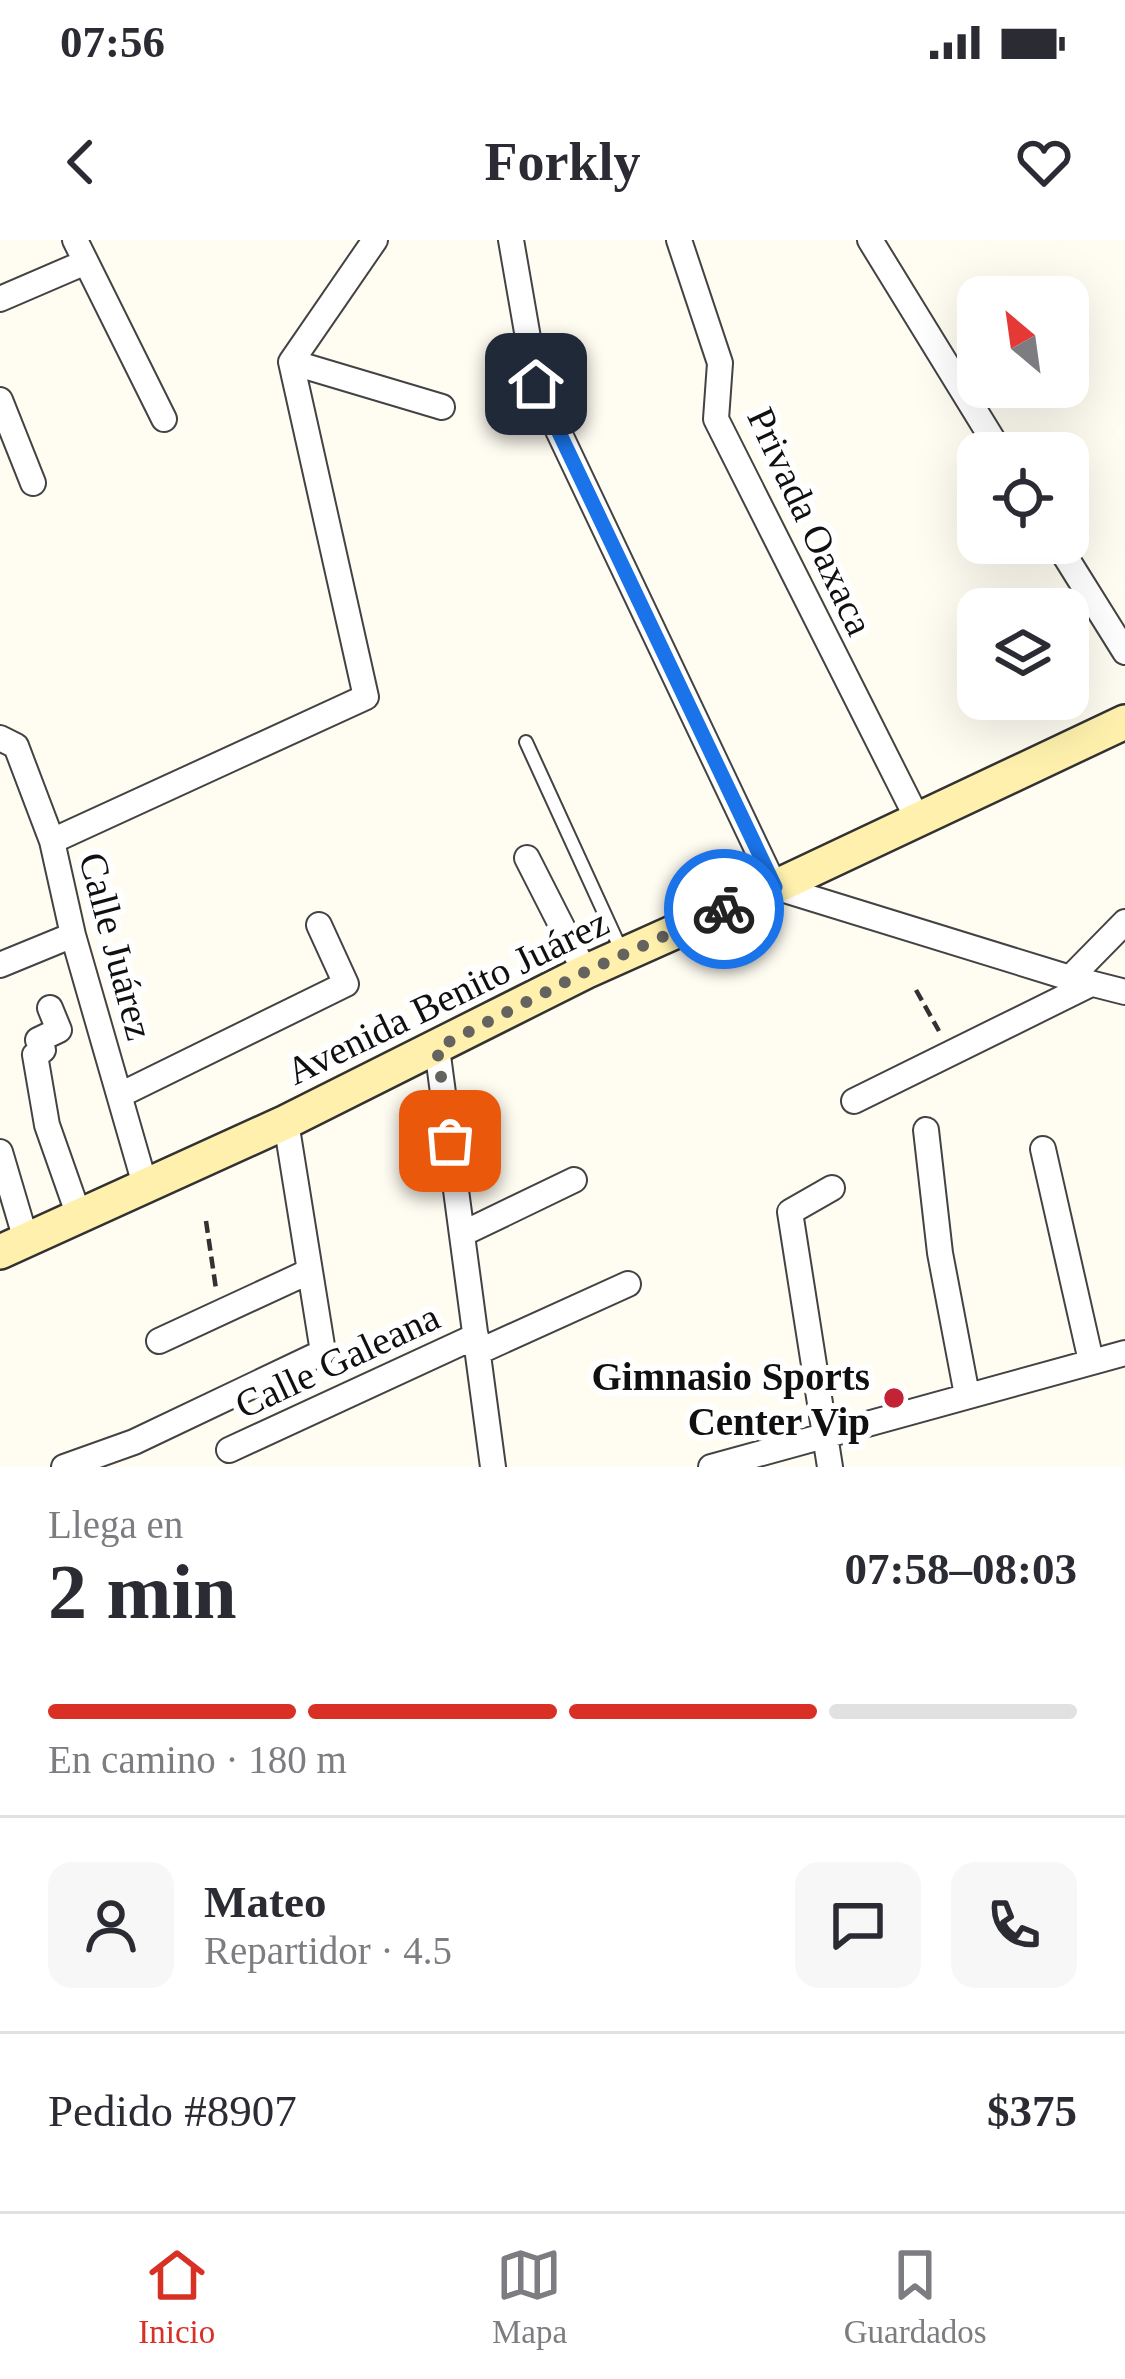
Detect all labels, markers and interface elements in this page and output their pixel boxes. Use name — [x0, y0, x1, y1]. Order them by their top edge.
text: 07:56 — [60, 17, 165, 67]
icon: back — [48, 129, 114, 195]
icon: heart — [1011, 129, 1077, 195]
text: Forkly — [485, 132, 641, 192]
north arrow — [957, 276, 1089, 408]
map controls — [957, 276, 1089, 720]
pin — [485, 333, 587, 435]
icon: home — [503, 351, 569, 417]
street label: Privada Oaxaca — [739, 401, 882, 642]
button: locate — [957, 432, 1089, 564]
button: layers — [957, 588, 1089, 720]
street label: Calle Juárez — [71, 848, 162, 1044]
courier — [664, 849, 784, 969]
icon: bike — [691, 876, 757, 942]
street label: Avenida Benito Juárez — [279, 900, 615, 1093]
pin — [399, 1090, 501, 1192]
icon: bag — [417, 1108, 483, 1174]
street label: Calle Galeana — [229, 1295, 446, 1426]
place label: Gimnasio Sports Center Vip — [592, 1355, 870, 1444]
marker: Gimnasio Sports Center Vip — [881, 1385, 907, 1411]
text: Llega en — [48, 1503, 183, 1546]
text: 07:58–08:03 — [845, 1544, 1077, 1594]
text: 2 min — [48, 1548, 237, 1635]
text: En camino · 180 m — [48, 1738, 347, 1781]
button: person — [48, 1862, 174, 1988]
button: chat — [795, 1862, 921, 1988]
button: phone — [951, 1862, 1077, 1988]
text: Mateo — [204, 1877, 326, 1927]
text: Repartidor · 4.5 — [204, 1929, 452, 1972]
text: Pedido #8907 — [48, 2086, 297, 2136]
text: $375 — [987, 2086, 1077, 2136]
tab: Inicio — [138, 2242, 215, 2351]
tab: Mapa — [492, 2242, 567, 2351]
tab: Guardados — [844, 2242, 987, 2351]

